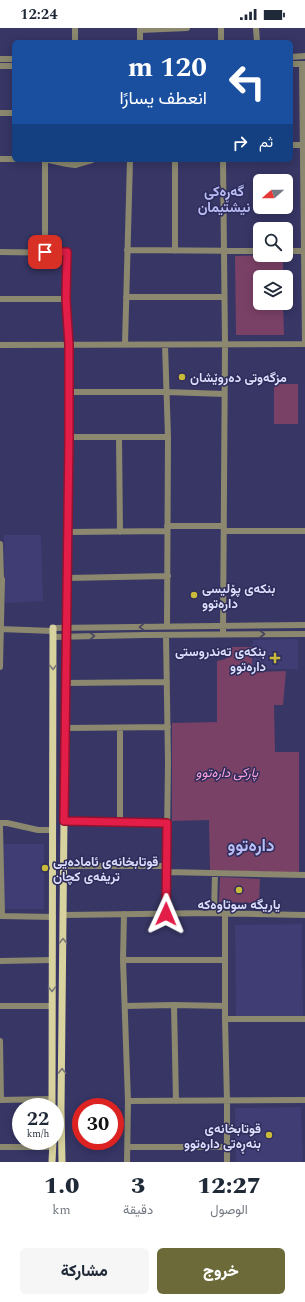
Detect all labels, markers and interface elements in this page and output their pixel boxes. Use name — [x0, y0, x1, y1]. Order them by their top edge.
text: 12:24 — [20, 3, 58, 26]
text: 120 m — [128, 46, 207, 89]
icon: left — [221, 56, 273, 108]
text: انعطف يسارًا — [119, 85, 207, 112]
text: ثم — [259, 131, 273, 154]
icon: right — [229, 132, 251, 154]
north arrow — [253, 174, 293, 214]
map controls — [253, 174, 293, 310]
district label: گەڕەکی نیشتیمان — [198, 181, 250, 218]
button: search — [253, 222, 293, 262]
pin — [28, 235, 62, 269]
icon: arrive — [34, 241, 56, 263]
button: layers — [253, 270, 293, 310]
place label: مزگەوتی دەروێشان — [190, 368, 287, 388]
marker: مزگەوتی دەروێشان — [177, 372, 187, 382]
place label: بنکەی پۆلیسی دارەتوو — [202, 579, 275, 614]
marker: بنکەی پۆلیسی دارەتوو — [189, 590, 199, 600]
one-way arrow — [139, 622, 145, 631]
one-way arrow — [259, 630, 265, 638]
one-way arrow — [89, 632, 95, 640]
place label: بنکەی تەندروستی دارەتوو — [175, 642, 266, 677]
marker: بنکەی تەندروستی دارەتوو — [269, 652, 281, 664]
one-way arrow — [49, 664, 57, 670]
park label: پارکی دارەتوو — [196, 763, 259, 783]
district label: دارەتوو — [228, 833, 274, 859]
place label: قوتابخانەی ئامادەیی تریفەی کچان — [53, 852, 158, 887]
marker: قوتابخانەی ئامادەیی تریفەی کچان — [40, 863, 50, 873]
marker: یاریگە سوتاوەکە — [234, 885, 244, 895]
position arrow — [145, 893, 187, 935]
place label: یاریگە سوتاوەکە — [198, 895, 280, 915]
one-way arrow — [59, 938, 67, 944]
one-way arrow — [48, 986, 56, 992]
one-way arrow — [58, 1068, 66, 1074]
speed limit sign: 30 — [72, 1098, 124, 1150]
text: 22 — [27, 1104, 49, 1134]
place label: قوتابخانەی بنەڕەتی دارەتوو — [184, 1119, 261, 1154]
text: km/h — [27, 1126, 49, 1142]
marker: قوتابخانەی بنەڕەتی دارەتوو — [264, 1130, 274, 1140]
text: 1.0 — [44, 1168, 79, 1204]
text: 3 — [131, 1168, 145, 1204]
text: 12:27 — [197, 1168, 261, 1204]
text: km — [52, 1200, 71, 1220]
text: دقيقة — [123, 1200, 153, 1220]
text: الوصول — [210, 1200, 248, 1220]
button: مشاركة — [20, 1248, 149, 1294]
button: خروج — [157, 1248, 285, 1294]

